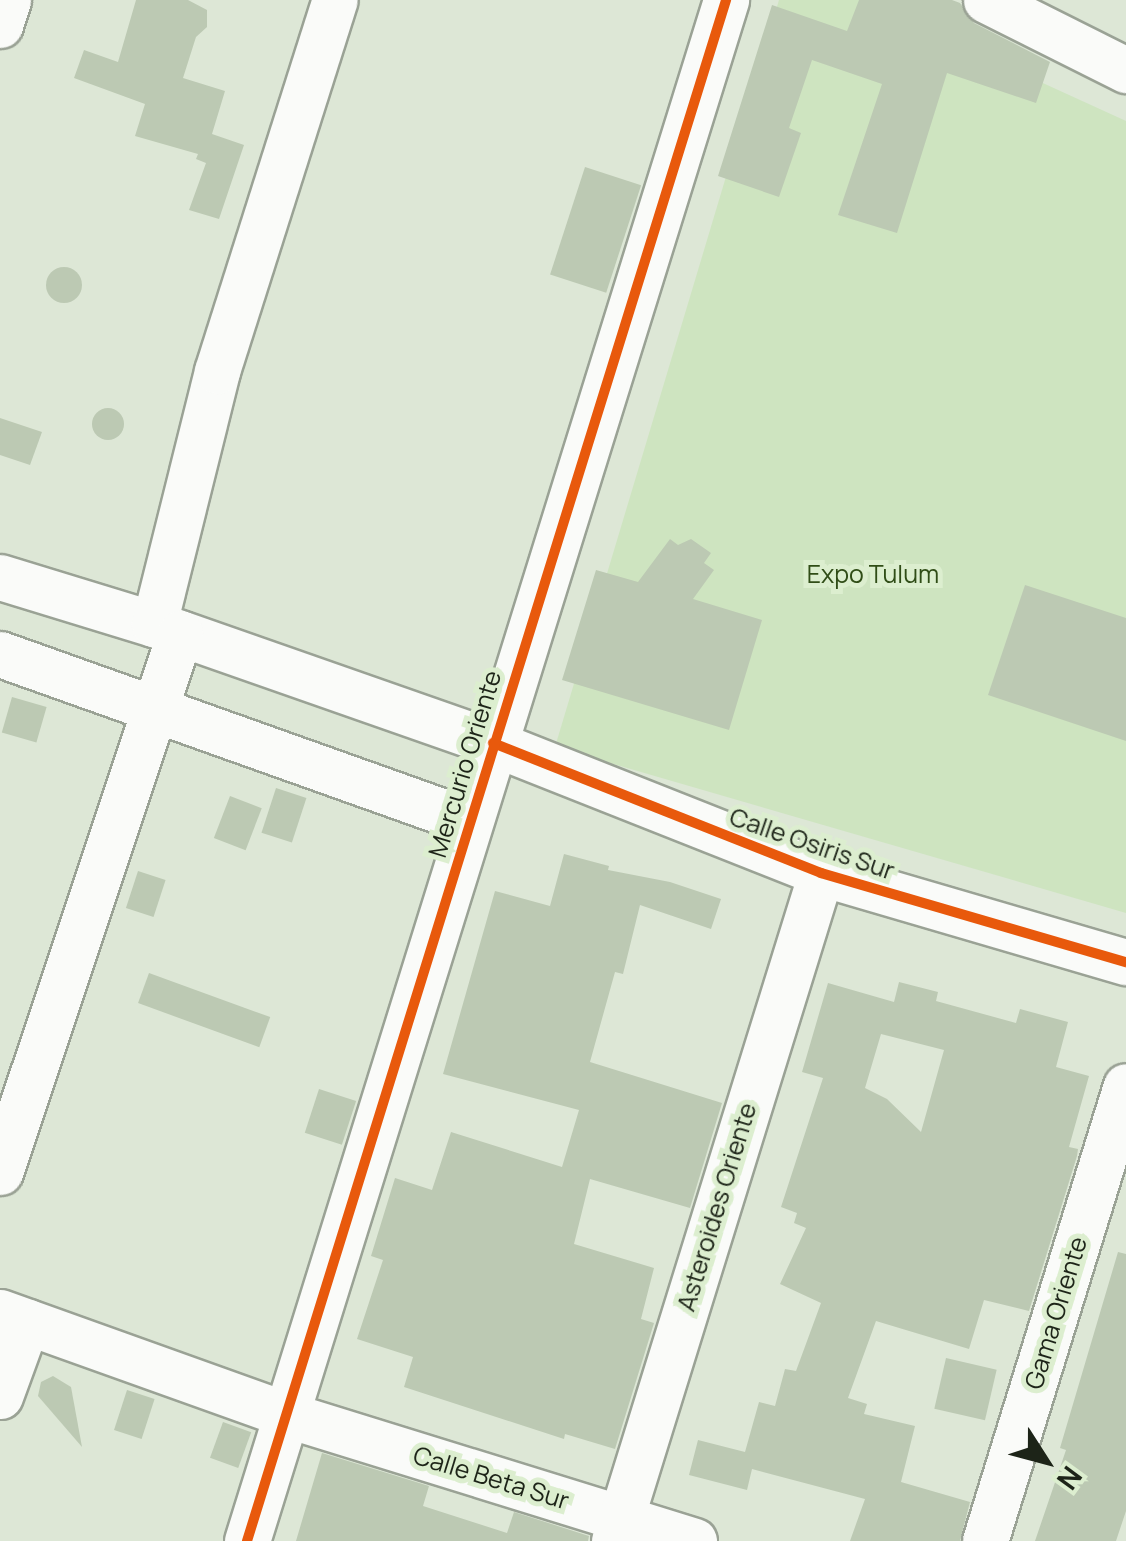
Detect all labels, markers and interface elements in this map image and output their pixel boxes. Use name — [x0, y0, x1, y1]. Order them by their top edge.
park label: Expo Tulum — [807, 559, 939, 589]
street label: Mercurio Oriente — [422, 667, 508, 861]
street label: Calle Osiris Sur — [726, 802, 898, 886]
street label: Asteroides Oriente — [671, 1099, 763, 1315]
street label: Gama Oriente — [1019, 1233, 1093, 1393]
north arrow — [996, 1411, 1096, 1511]
street label: Calle Beta Sur — [410, 1440, 572, 1516]
text: N — [1049, 1459, 1092, 1498]

